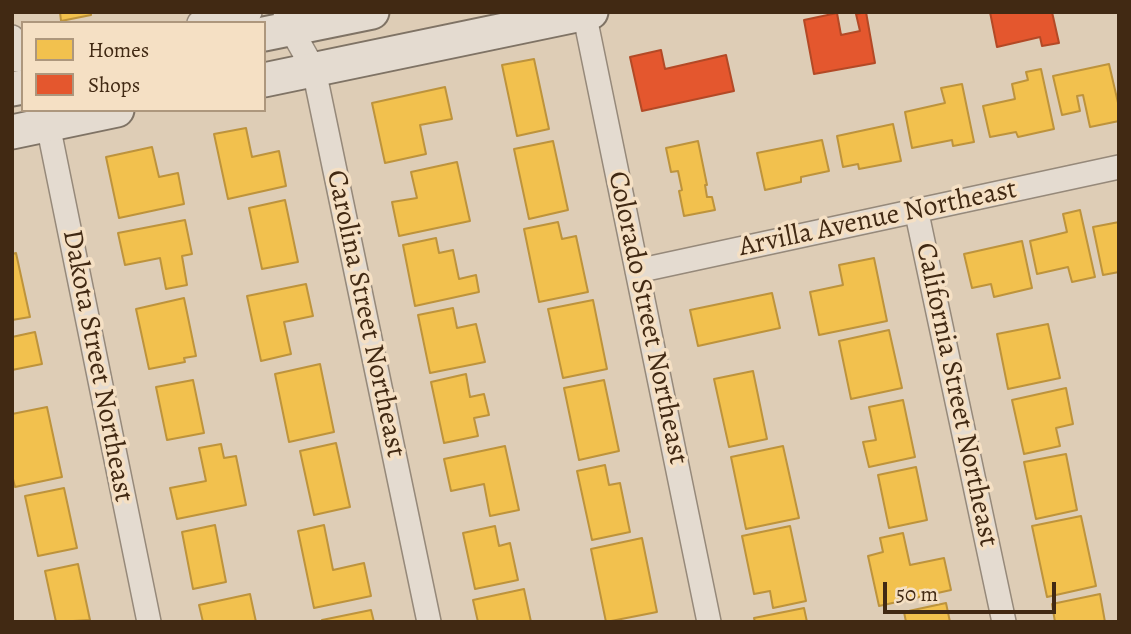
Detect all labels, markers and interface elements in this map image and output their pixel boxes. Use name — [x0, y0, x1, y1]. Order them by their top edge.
legend — [21, 21, 266, 112]
text: Homes — [88, 36, 149, 64]
text: Shops — [88, 71, 140, 99]
street label: Carolina Street Northeast — [318, 167, 412, 461]
street label: Colorado Street Northeast — [600, 168, 694, 468]
street label: Arvilla Avenue Northeast — [736, 173, 1020, 265]
street label: Dakota Street Northeast — [54, 227, 140, 505]
street label: California Street Northeast — [907, 240, 1005, 550]
scale bar — [886, 568, 1059, 612]
text: 50 m — [896, 580, 938, 608]

